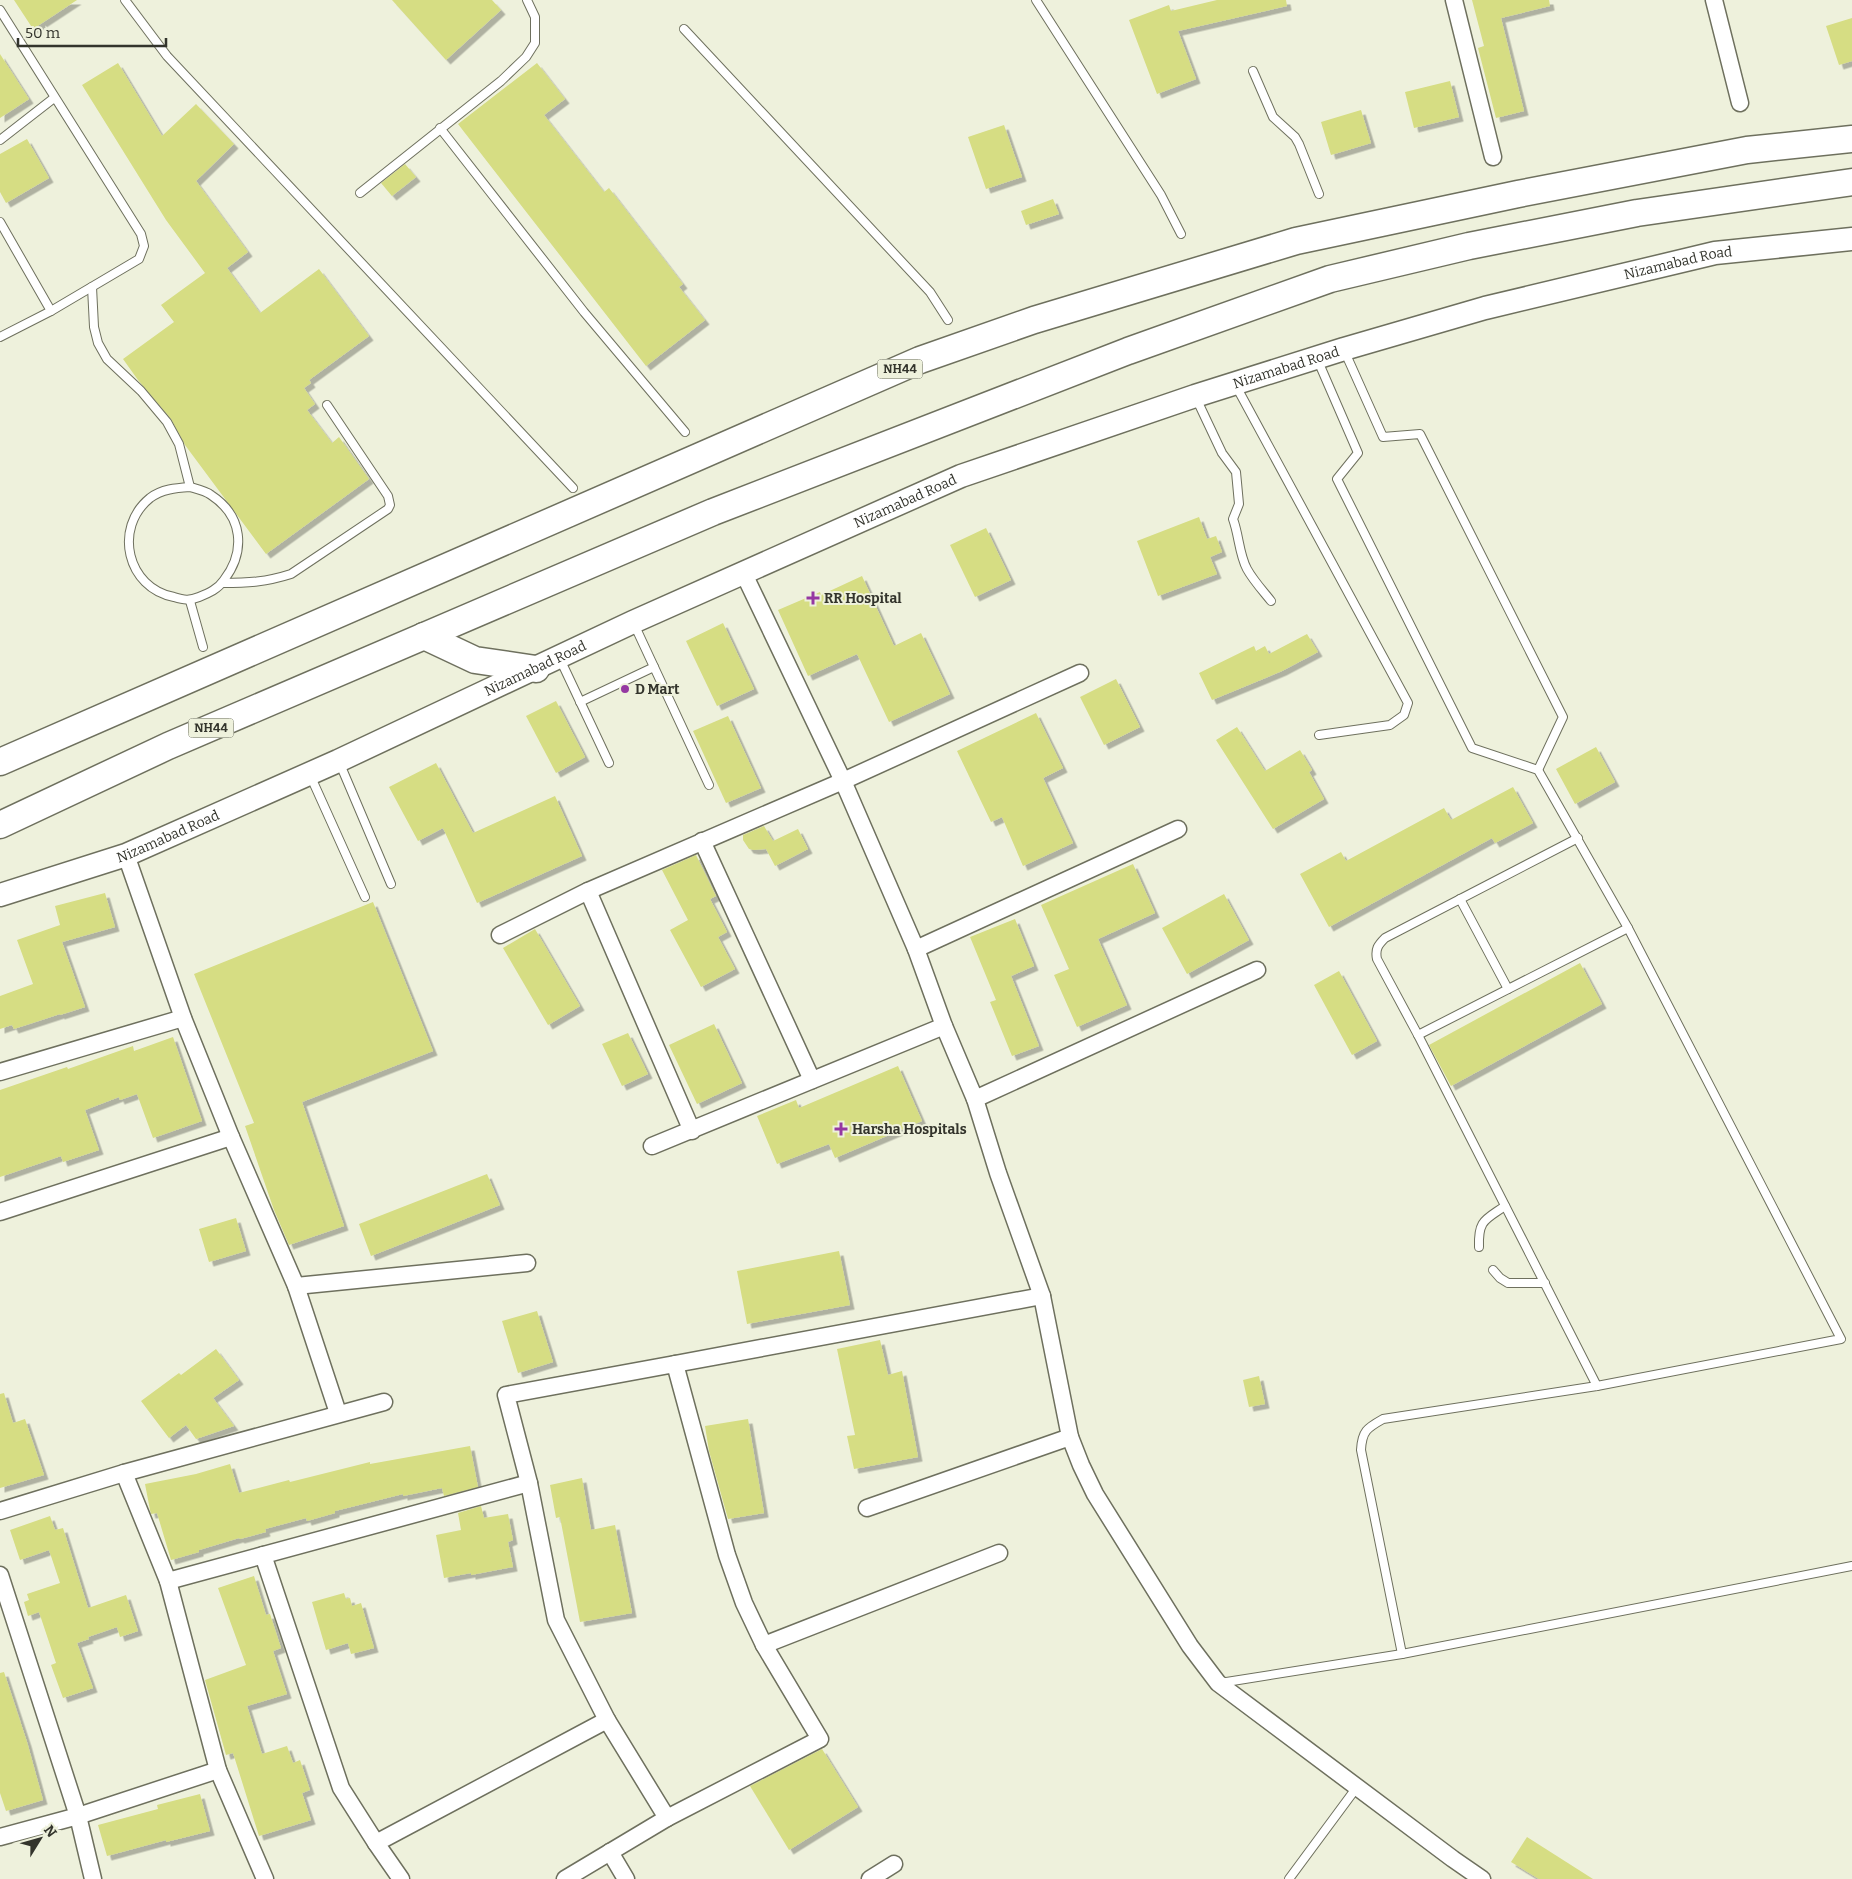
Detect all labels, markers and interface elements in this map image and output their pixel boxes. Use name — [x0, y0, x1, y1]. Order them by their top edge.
scale bar — [18, 15, 165, 47]
text: 50 m — [25, 24, 61, 42]
street label: Nizamabad Road — [1622, 243, 1733, 283]
street label: Nizamabad Road — [1231, 343, 1341, 392]
road number: NH44 — [878, 359, 922, 378]
street label: Nizamabad Road — [851, 471, 959, 532]
place label: RR Hospital — [824, 590, 902, 607]
marker: RR Hospital — [806, 591, 820, 605]
street label: Nizamabad Road — [482, 637, 589, 700]
place label: D Mart — [635, 681, 680, 698]
marker: D Mart — [619, 683, 631, 695]
road number: NH44 — [188, 718, 234, 738]
street label: Nizamabad Road — [115, 807, 222, 866]
place label: Harsha Hospitals — [852, 1121, 967, 1138]
marker: Harsha Hospitals — [834, 1122, 848, 1136]
north arrow — [15, 1814, 65, 1864]
text: N — [40, 1822, 60, 1841]

